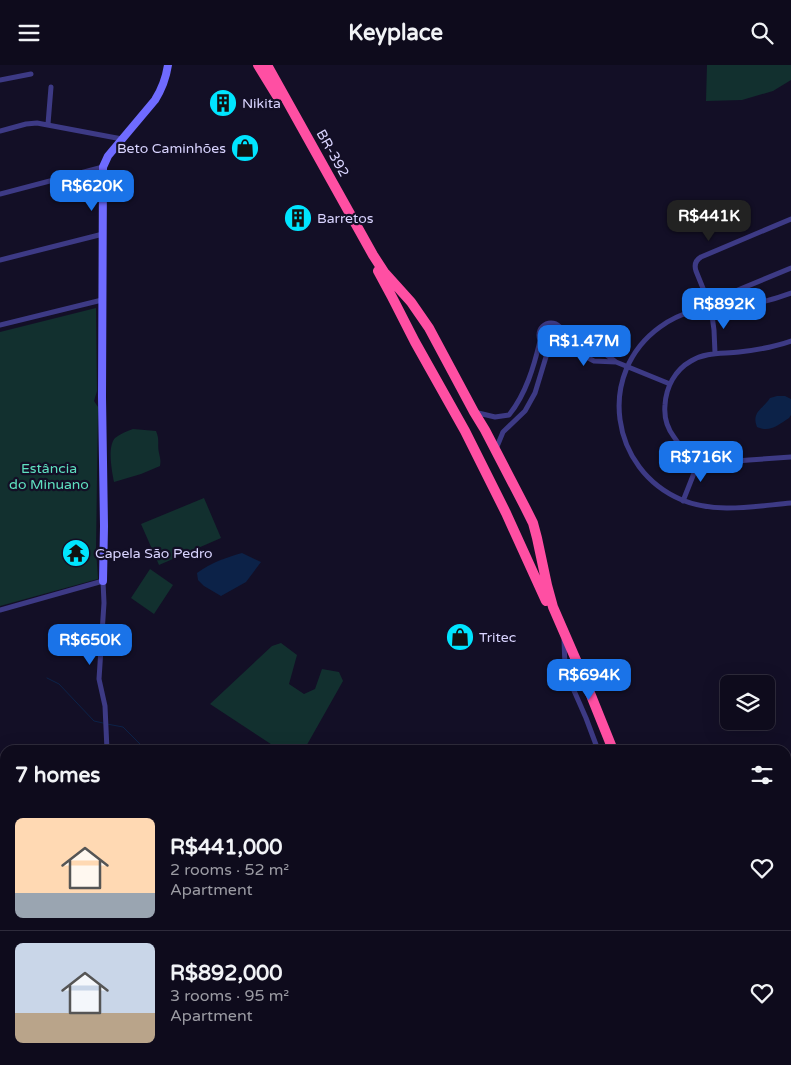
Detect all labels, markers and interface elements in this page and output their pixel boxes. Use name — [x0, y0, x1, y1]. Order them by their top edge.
icon: menu — [15, 19, 43, 47]
icon: search — [748, 19, 776, 47]
text: Keyplace — [348, 20, 443, 46]
building icon: Nikita — [208, 88, 238, 118]
place label: Nikita — [242, 95, 281, 112]
street label: BR-392 — [313, 126, 353, 180]
shop icon: Beto Caminhões — [230, 133, 260, 163]
place label: Beto Caminhões — [117, 140, 226, 157]
pin: R$620K — [51, 169, 133, 212]
text: R$620K — [61, 176, 123, 196]
pin: R$441K — [668, 199, 750, 242]
building icon: Barretos — [283, 203, 313, 233]
text: R$441K — [678, 206, 740, 226]
place label: Barretos — [317, 210, 374, 227]
pin: R$892K — [683, 287, 765, 330]
text: R$892K — [693, 294, 755, 314]
pin: R$1.47M — [538, 325, 630, 367]
text: R$1.47M — [549, 331, 619, 351]
pin: R$716K — [660, 441, 742, 483]
text: R$716K — [670, 447, 732, 467]
park label: Estância do Minuano — [9, 460, 89, 493]
temple icon: Capela São Pedro — [61, 538, 91, 568]
place label: Capela São Pedro — [95, 545, 213, 562]
shop icon: Tritec — [445, 622, 475, 652]
pin: R$650K — [49, 623, 131, 666]
place label: Tritec — [479, 629, 516, 646]
text: R$650K — [59, 630, 121, 650]
pin: R$694K — [548, 659, 630, 701]
text: R$694K — [558, 665, 620, 685]
map controls — [720, 675, 775, 730]
button: layers — [720, 675, 775, 730]
icon: filters — [748, 761, 776, 789]
text: 7 homes — [15, 763, 100, 788]
text: R$441,000 — [170, 835, 282, 860]
icon: home — [55, 838, 115, 898]
icon: heart — [748, 854, 776, 882]
text: 2 rooms · 52 m² — [170, 860, 289, 880]
text: Apartment — [170, 880, 253, 900]
text: R$892,000 — [170, 961, 282, 986]
icon: home — [55, 963, 115, 1023]
icon: heart — [748, 979, 776, 1007]
text: 3 rooms · 95 m² — [170, 986, 289, 1006]
text: Apartment — [170, 1006, 253, 1026]

